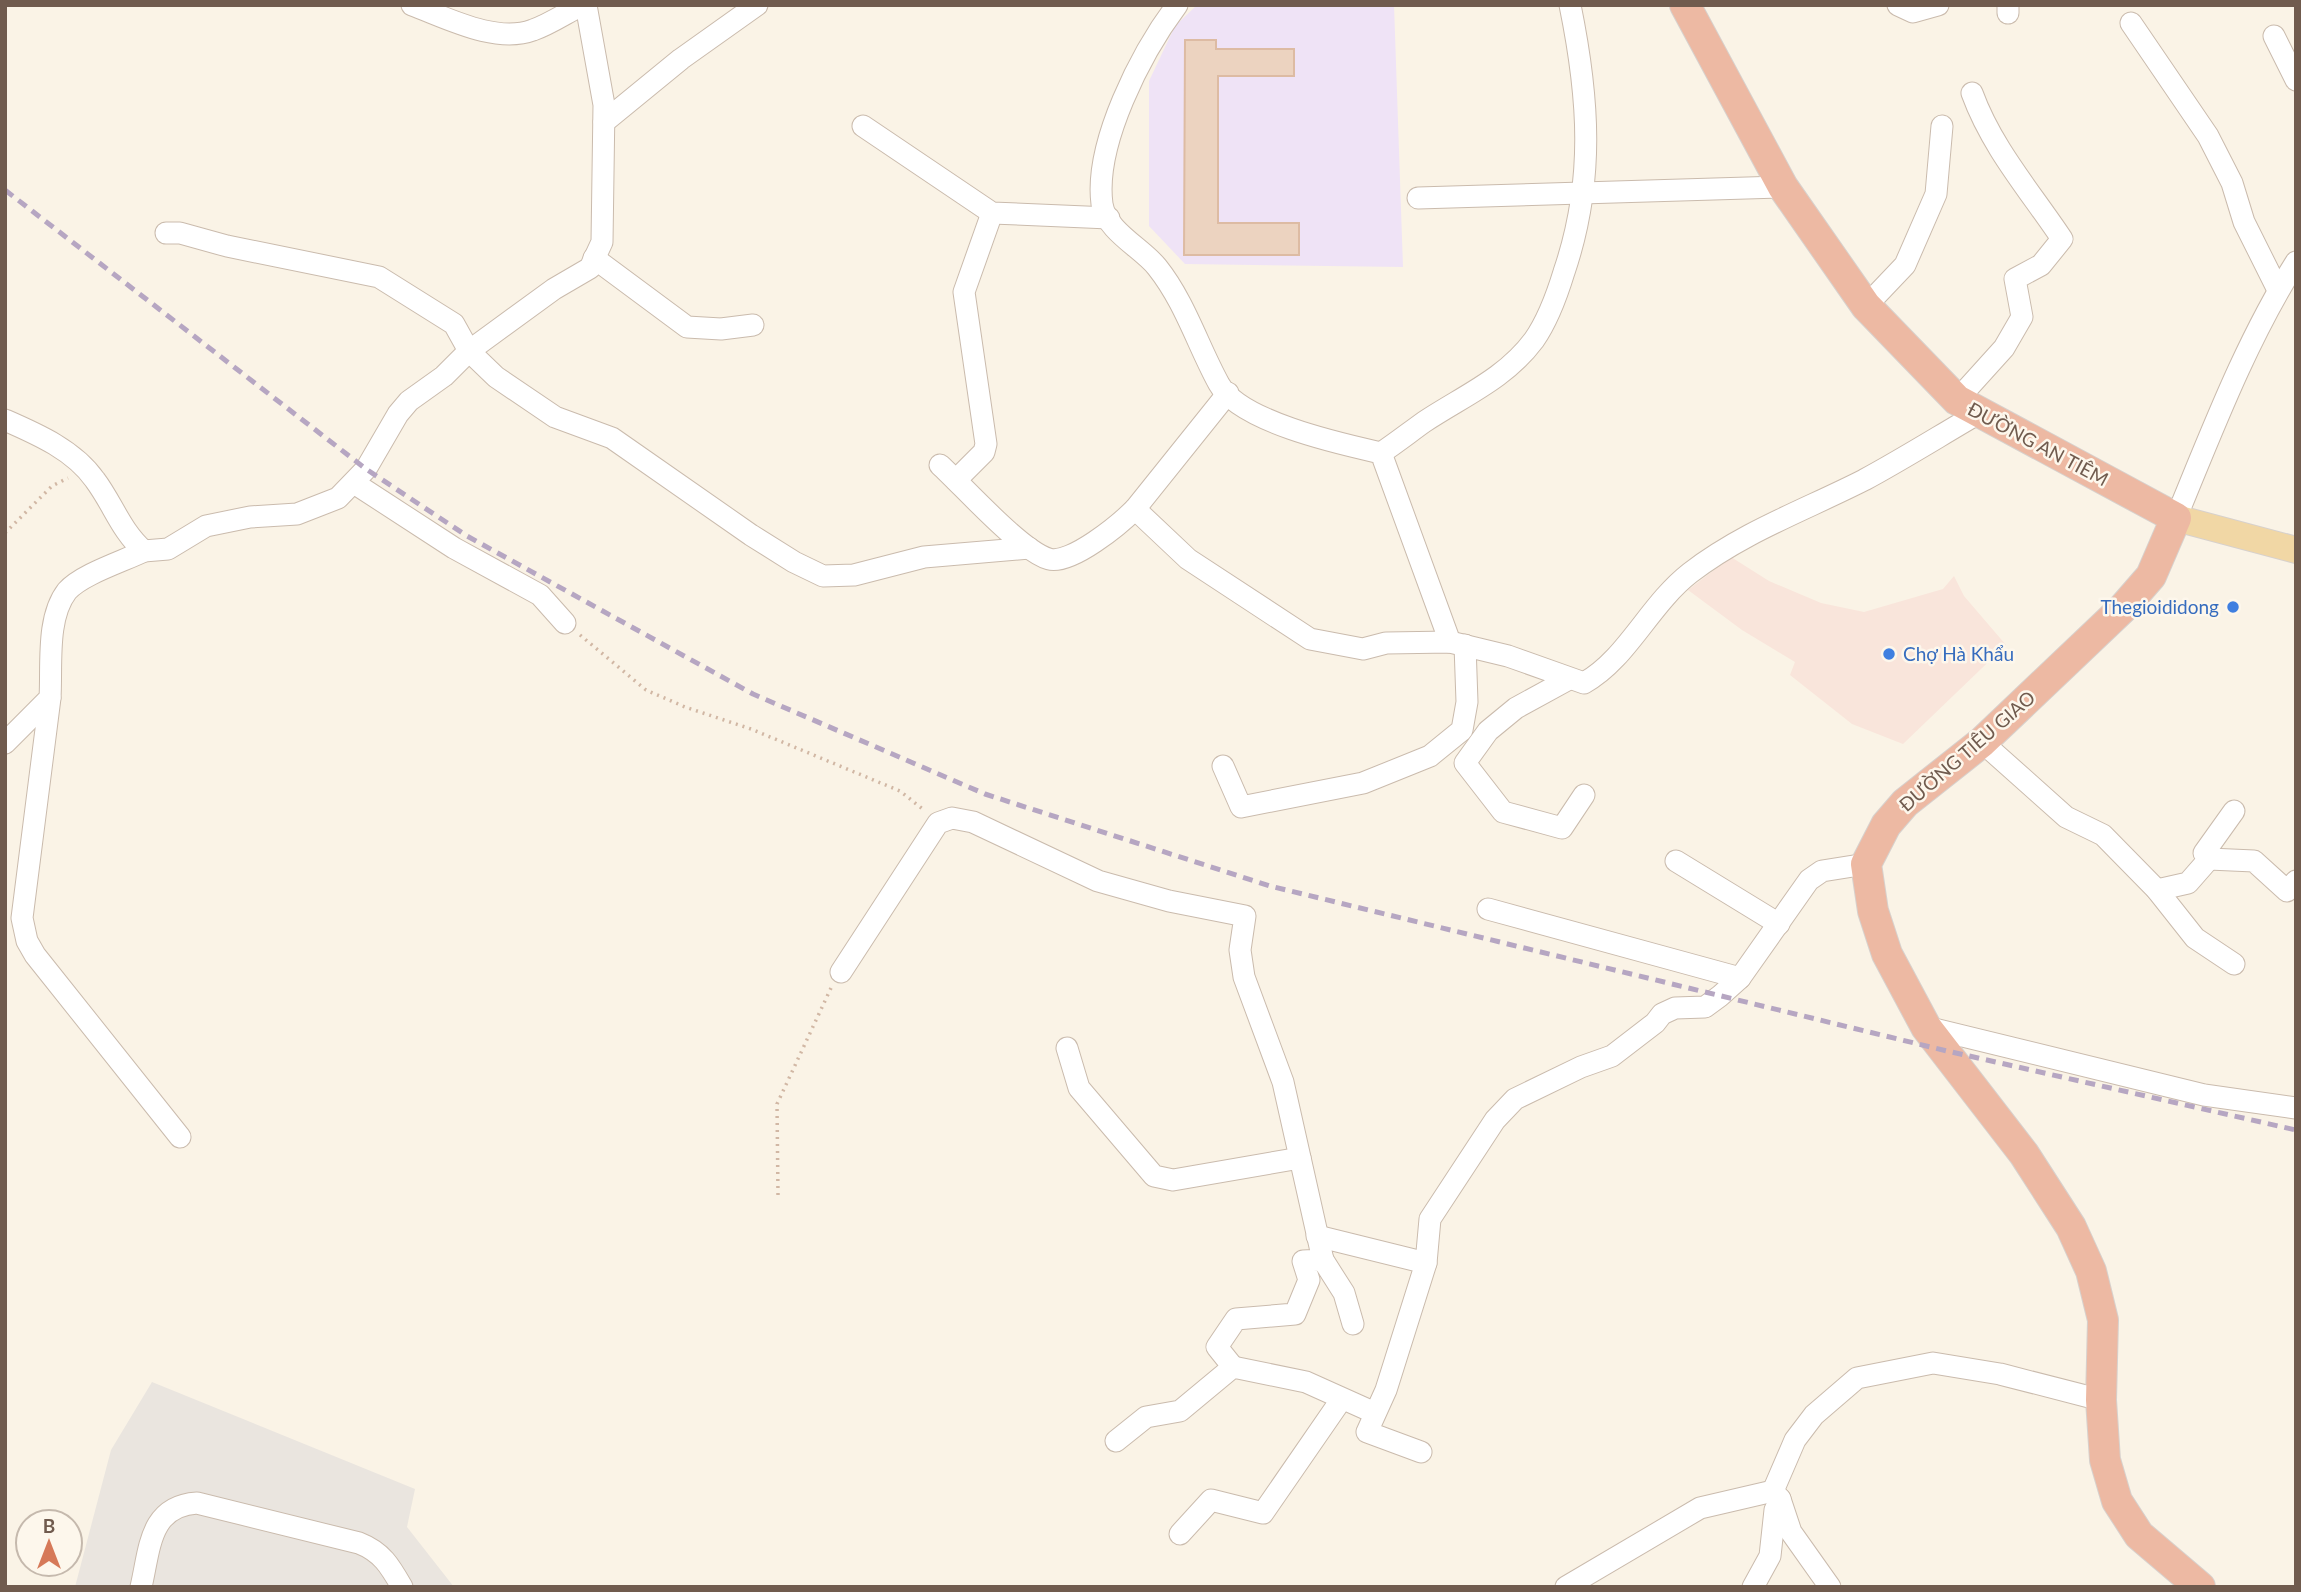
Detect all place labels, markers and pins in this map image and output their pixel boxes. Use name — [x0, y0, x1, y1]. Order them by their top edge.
place label: Thegioididong — [2100, 595, 2219, 618]
marker: Thegioididong — [2225, 599, 2241, 615]
place label: Chợ Hà Khẩu — [1903, 642, 2014, 665]
marker: Chợ Hà Khẩu — [1881, 646, 1897, 662]

